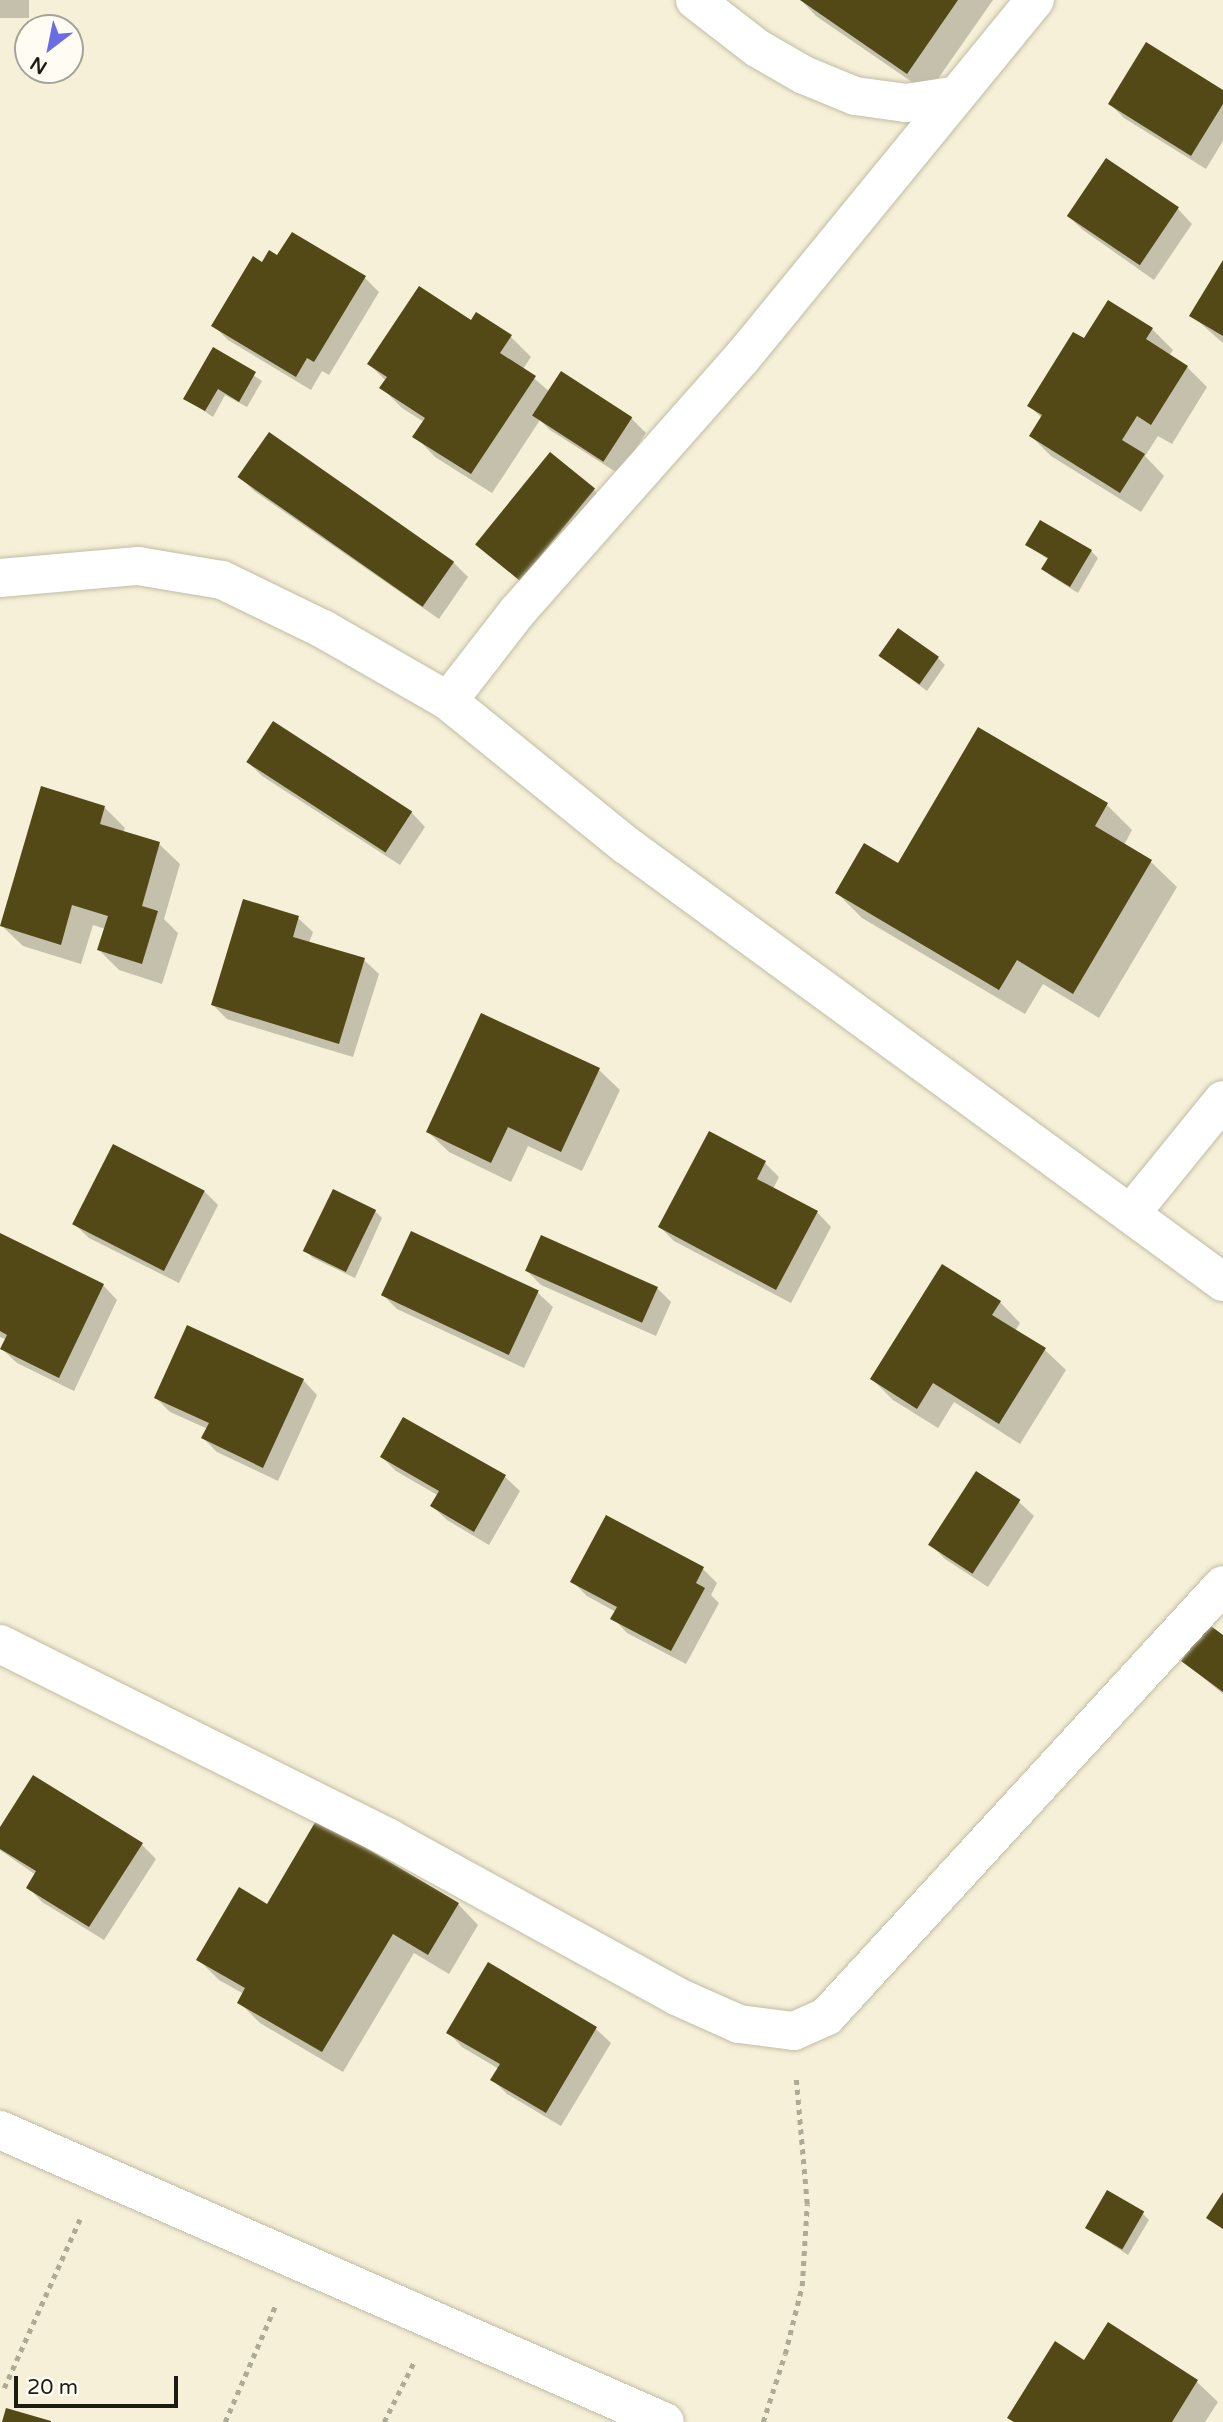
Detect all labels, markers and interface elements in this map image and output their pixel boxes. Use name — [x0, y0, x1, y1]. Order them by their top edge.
north arrow — [14, 14, 84, 84]
text: N — [27, 52, 51, 78]
scale bar — [18, 2362, 182, 2406]
text: 20 m — [27, 2375, 78, 2400]

